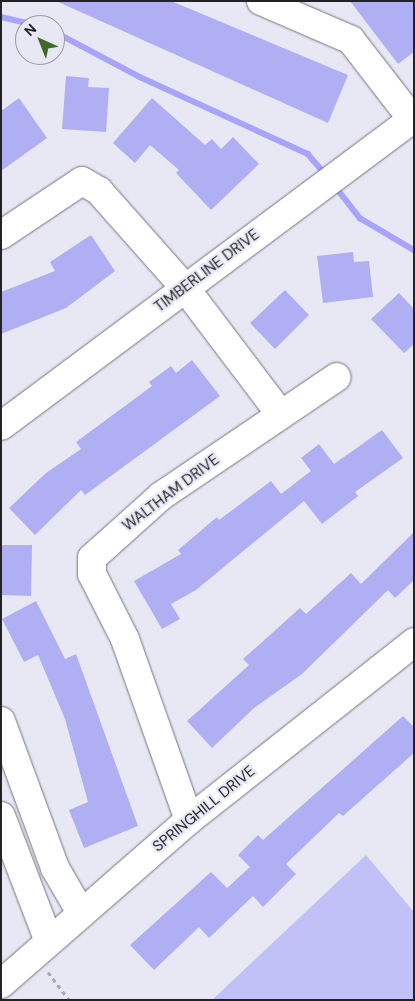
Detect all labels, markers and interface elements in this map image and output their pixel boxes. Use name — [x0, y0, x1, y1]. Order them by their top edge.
north arrow — [15, 15, 65, 65]
text: N — [20, 20, 40, 40]
street label: TIMBERLINE DRIVE — [151, 226, 263, 316]
street label: WALTHAM DRIVE — [119, 451, 223, 535]
street label: SPRINGHILL DRIVE — [149, 762, 259, 856]

